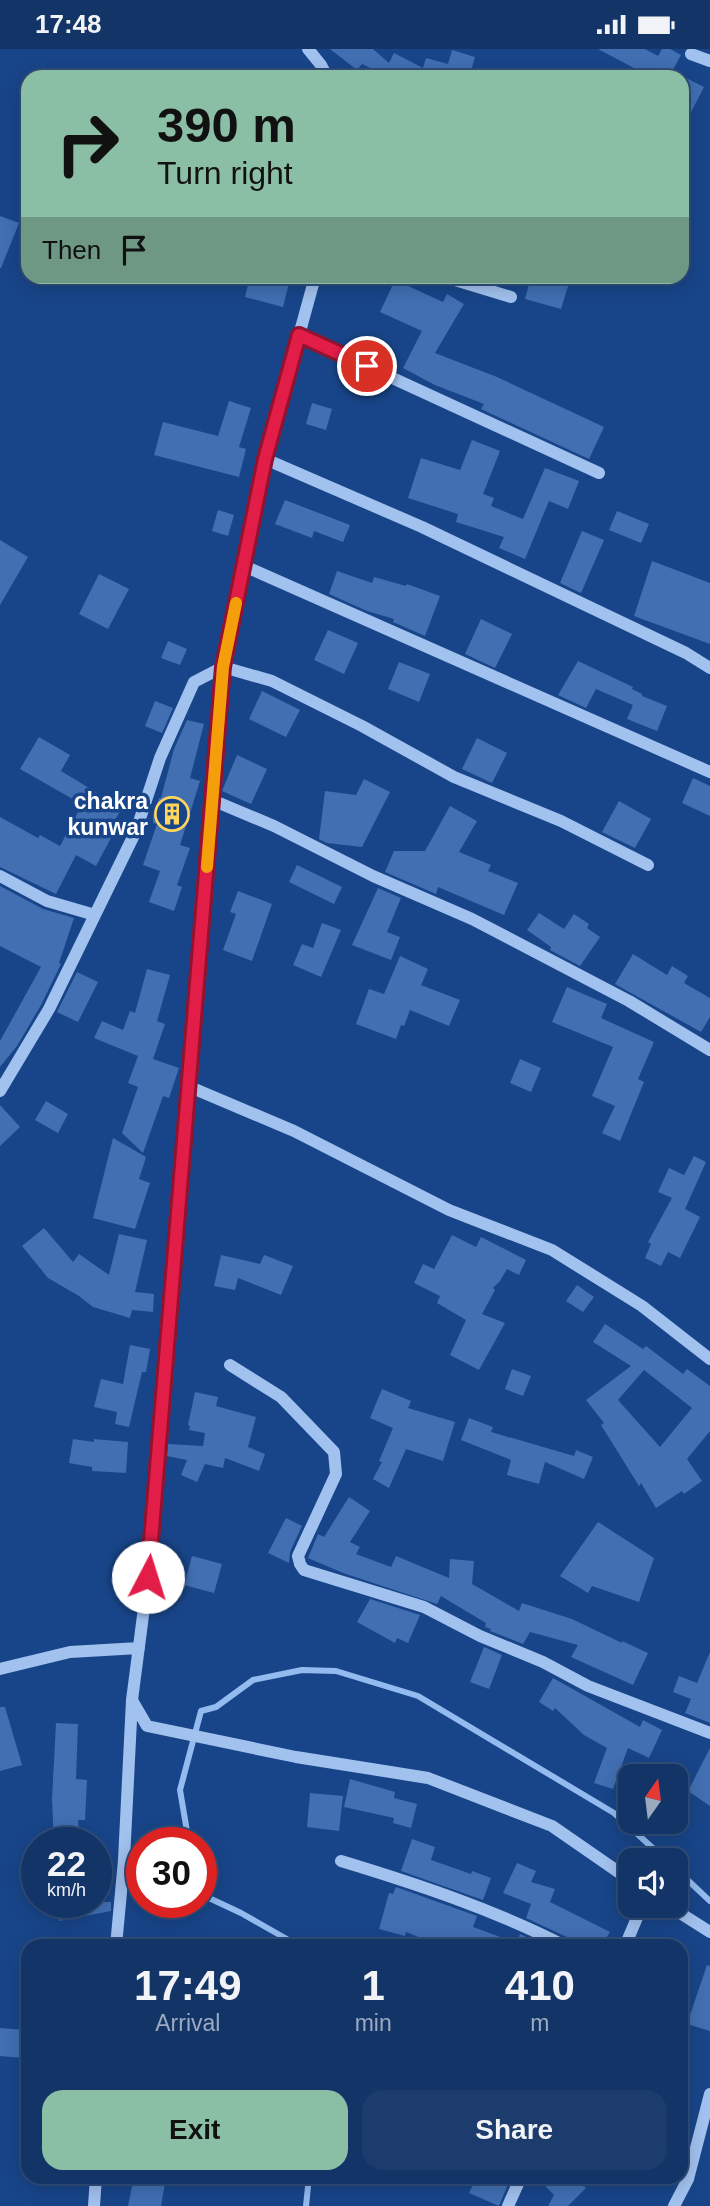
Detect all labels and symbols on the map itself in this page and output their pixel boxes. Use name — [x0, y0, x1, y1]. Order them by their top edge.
pin — [337, 336, 397, 396]
place label: chakra kunwar — [67, 788, 148, 840]
building icon: chakra kunwar — [153, 795, 191, 833]
position arrow — [111, 1540, 185, 1614]
north arrow — [618, 1764, 688, 1834]
speed limit sign: 30 — [126, 1827, 217, 1918]

